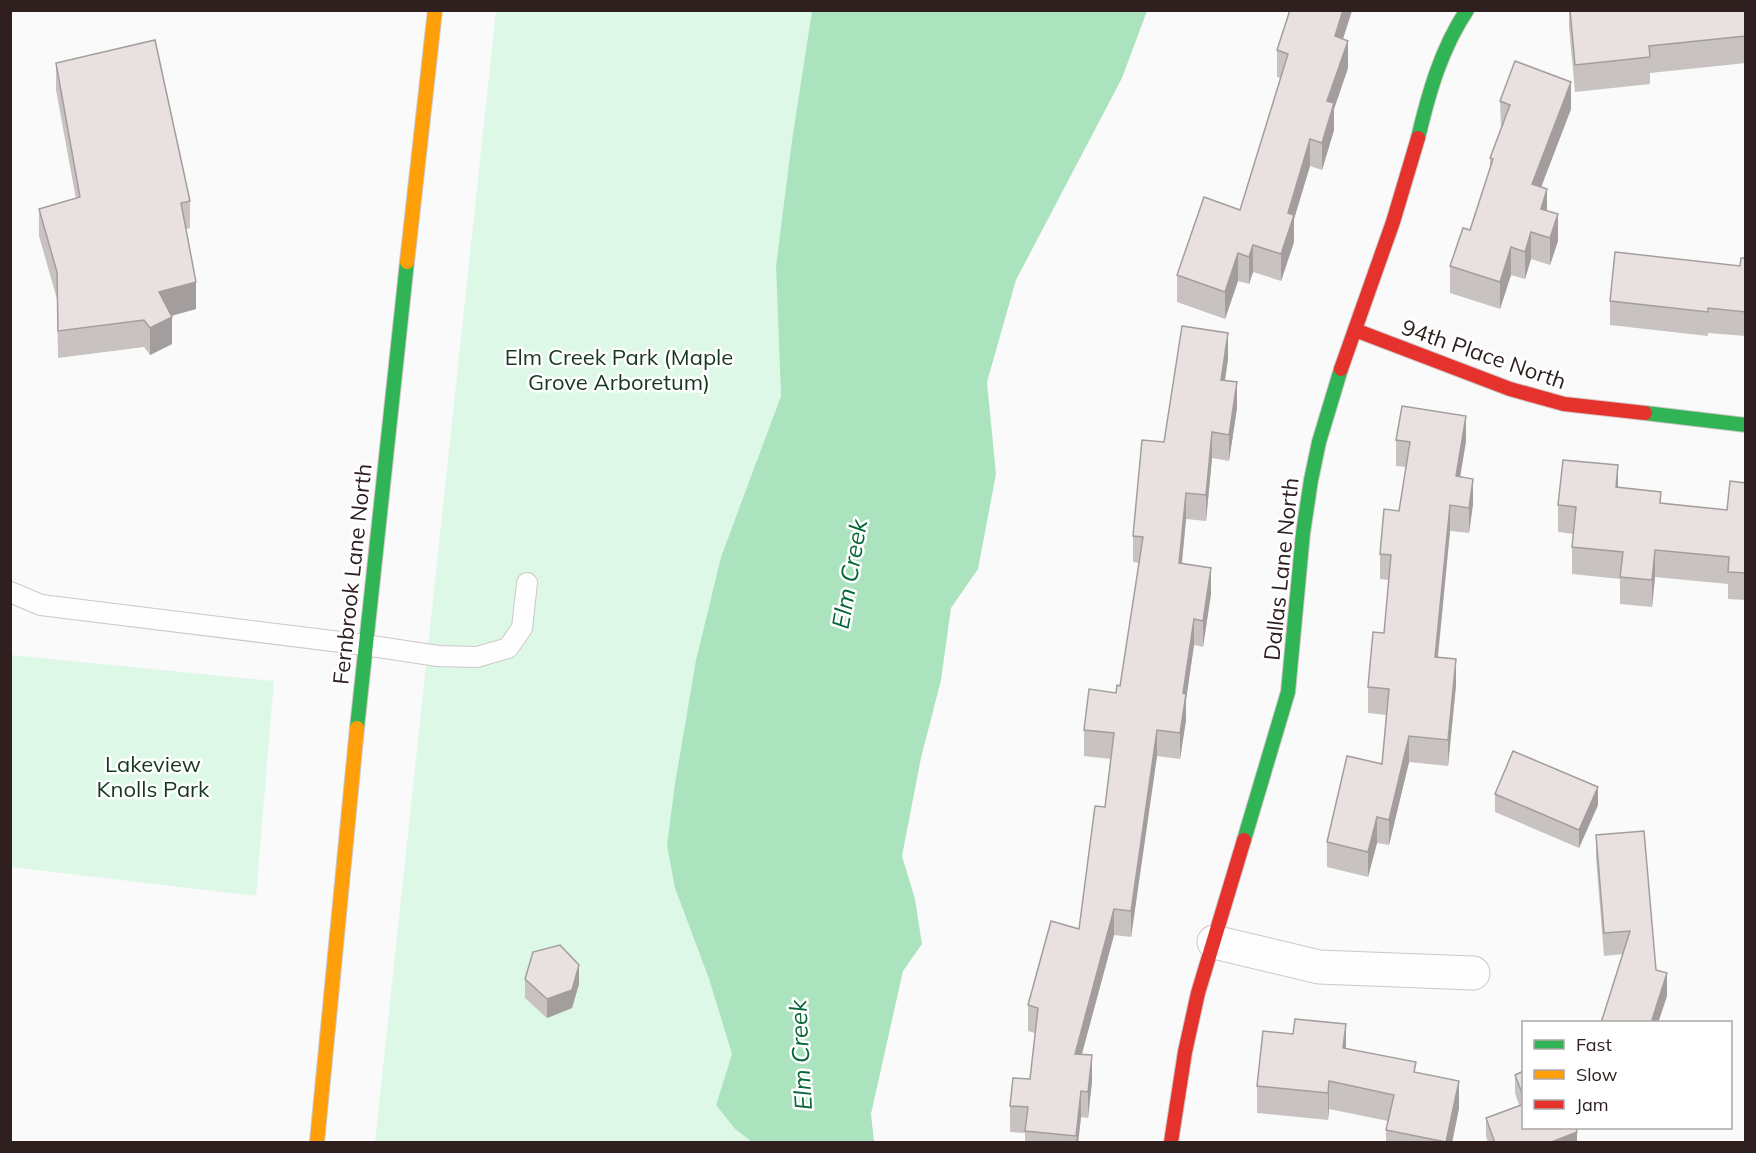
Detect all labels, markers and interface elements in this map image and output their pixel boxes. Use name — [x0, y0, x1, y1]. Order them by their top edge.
street label: 94th Place North — [1398, 313, 1570, 395]
park label: Elm Creek Park (Maple Grove Arboretum) — [505, 343, 733, 396]
street label: Fernbrook Lane North — [326, 462, 378, 686]
street label: Dallas Lane North — [1257, 476, 1305, 662]
water label: Elm Creek — [825, 516, 873, 631]
park label: Lakeview Knolls Park — [97, 750, 210, 803]
water label: Elm Creek — [782, 998, 818, 1111]
legend — [1522, 1021, 1732, 1129]
text: Fast — [1576, 1033, 1612, 1056]
text: Slow — [1576, 1063, 1618, 1086]
text: Jam — [1576, 1093, 1609, 1116]

